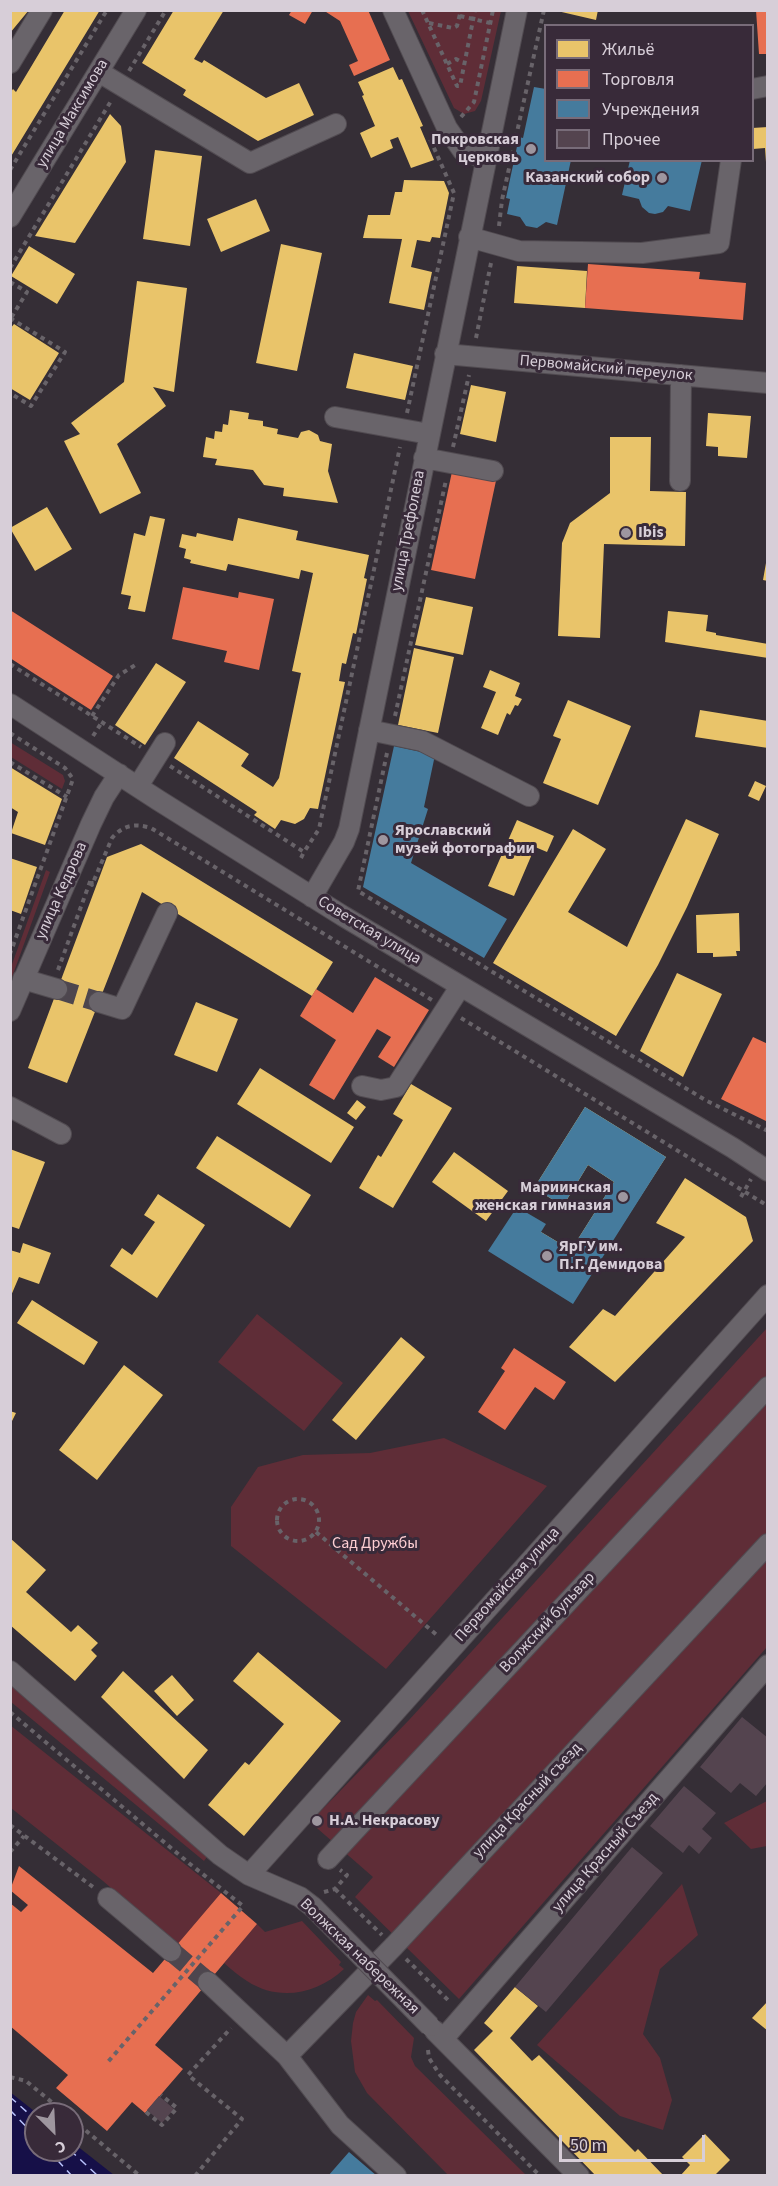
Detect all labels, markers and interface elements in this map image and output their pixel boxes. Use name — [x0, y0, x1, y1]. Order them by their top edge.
legend — [544, 24, 754, 162]
text: Жильё — [602, 37, 654, 62]
street label: улица Максимова — [33, 56, 113, 172]
text: Торговля — [602, 67, 675, 92]
text: Учреждения — [602, 97, 700, 122]
text: Прочее — [602, 127, 660, 152]
place label: Покровская церковь — [431, 130, 519, 168]
marker: Покровская церковь — [524, 142, 538, 156]
place label: Казанский собор — [525, 168, 650, 188]
marker: Казанский собор — [655, 171, 669, 185]
street label: Первомайский переулок — [519, 352, 693, 386]
street label: улица Трефолева — [388, 469, 430, 593]
place label: Ibis — [638, 523, 663, 543]
marker: Ibis — [619, 526, 633, 540]
place label: Ярославский музей фотографии — [395, 821, 535, 859]
marker: Ярославский музей фотографии — [376, 833, 390, 847]
street label: улица Кедрова — [32, 839, 92, 943]
street label: Советская улица — [314, 893, 424, 969]
place label: Мариинская женская гимназия — [475, 1178, 611, 1216]
marker: Мариинская женская гимназия — [616, 1190, 630, 1204]
place label: ЯрГУ им. П.Г. Демидова — [559, 1237, 662, 1275]
marker: ЯрГУ им. П.Г. Демидова — [540, 1249, 554, 1263]
street label: Первомайская улица — [451, 1524, 565, 1646]
park label: Сад Дружбы — [332, 1534, 418, 1554]
street label: Волжский бульвар — [496, 1568, 600, 1678]
street label: улица Красный съезд — [470, 1739, 586, 1863]
street label: улица Красный Съезд — [549, 1789, 663, 1917]
place label: Н.А. Некрасову — [329, 1811, 440, 1831]
marker: Н.А. Некрасову — [310, 1814, 324, 1828]
street label: Волжская набережная — [295, 1895, 423, 2019]
north arrow — [24, 2102, 84, 2162]
scale bar — [562, 2123, 708, 2161]
text: 50 m — [570, 2133, 606, 2158]
text: С — [52, 2135, 69, 2159]

